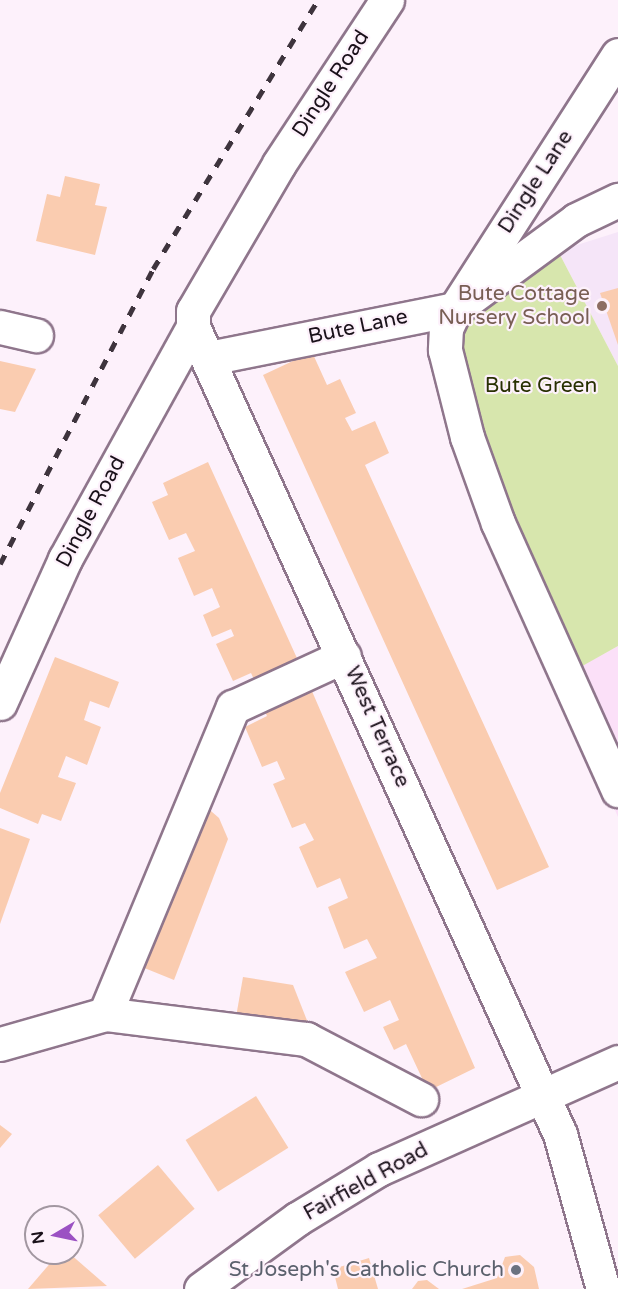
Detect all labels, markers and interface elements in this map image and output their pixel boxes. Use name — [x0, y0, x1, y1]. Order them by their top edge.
street label: Dingle Road — [287, 26, 375, 142]
street label: Dingle Lane — [493, 126, 579, 238]
place label: Bute Cottage Nursery School — [438, 281, 590, 331]
marker: Bute Cottage Nursery School — [595, 299, 609, 313]
street label: Bute Lane — [306, 304, 410, 350]
park label: Bute Green — [485, 373, 597, 399]
street label: Dingle Road — [51, 452, 131, 572]
street label: West Terrace — [339, 663, 415, 791]
street label: Fairfield Road — [299, 1137, 433, 1227]
north arrow — [24, 1205, 84, 1265]
text: N — [27, 1230, 49, 1245]
place label: St Joseph's Catholic Church — [229, 1257, 504, 1283]
marker: St Joseph's Catholic Church — [509, 1263, 523, 1277]

